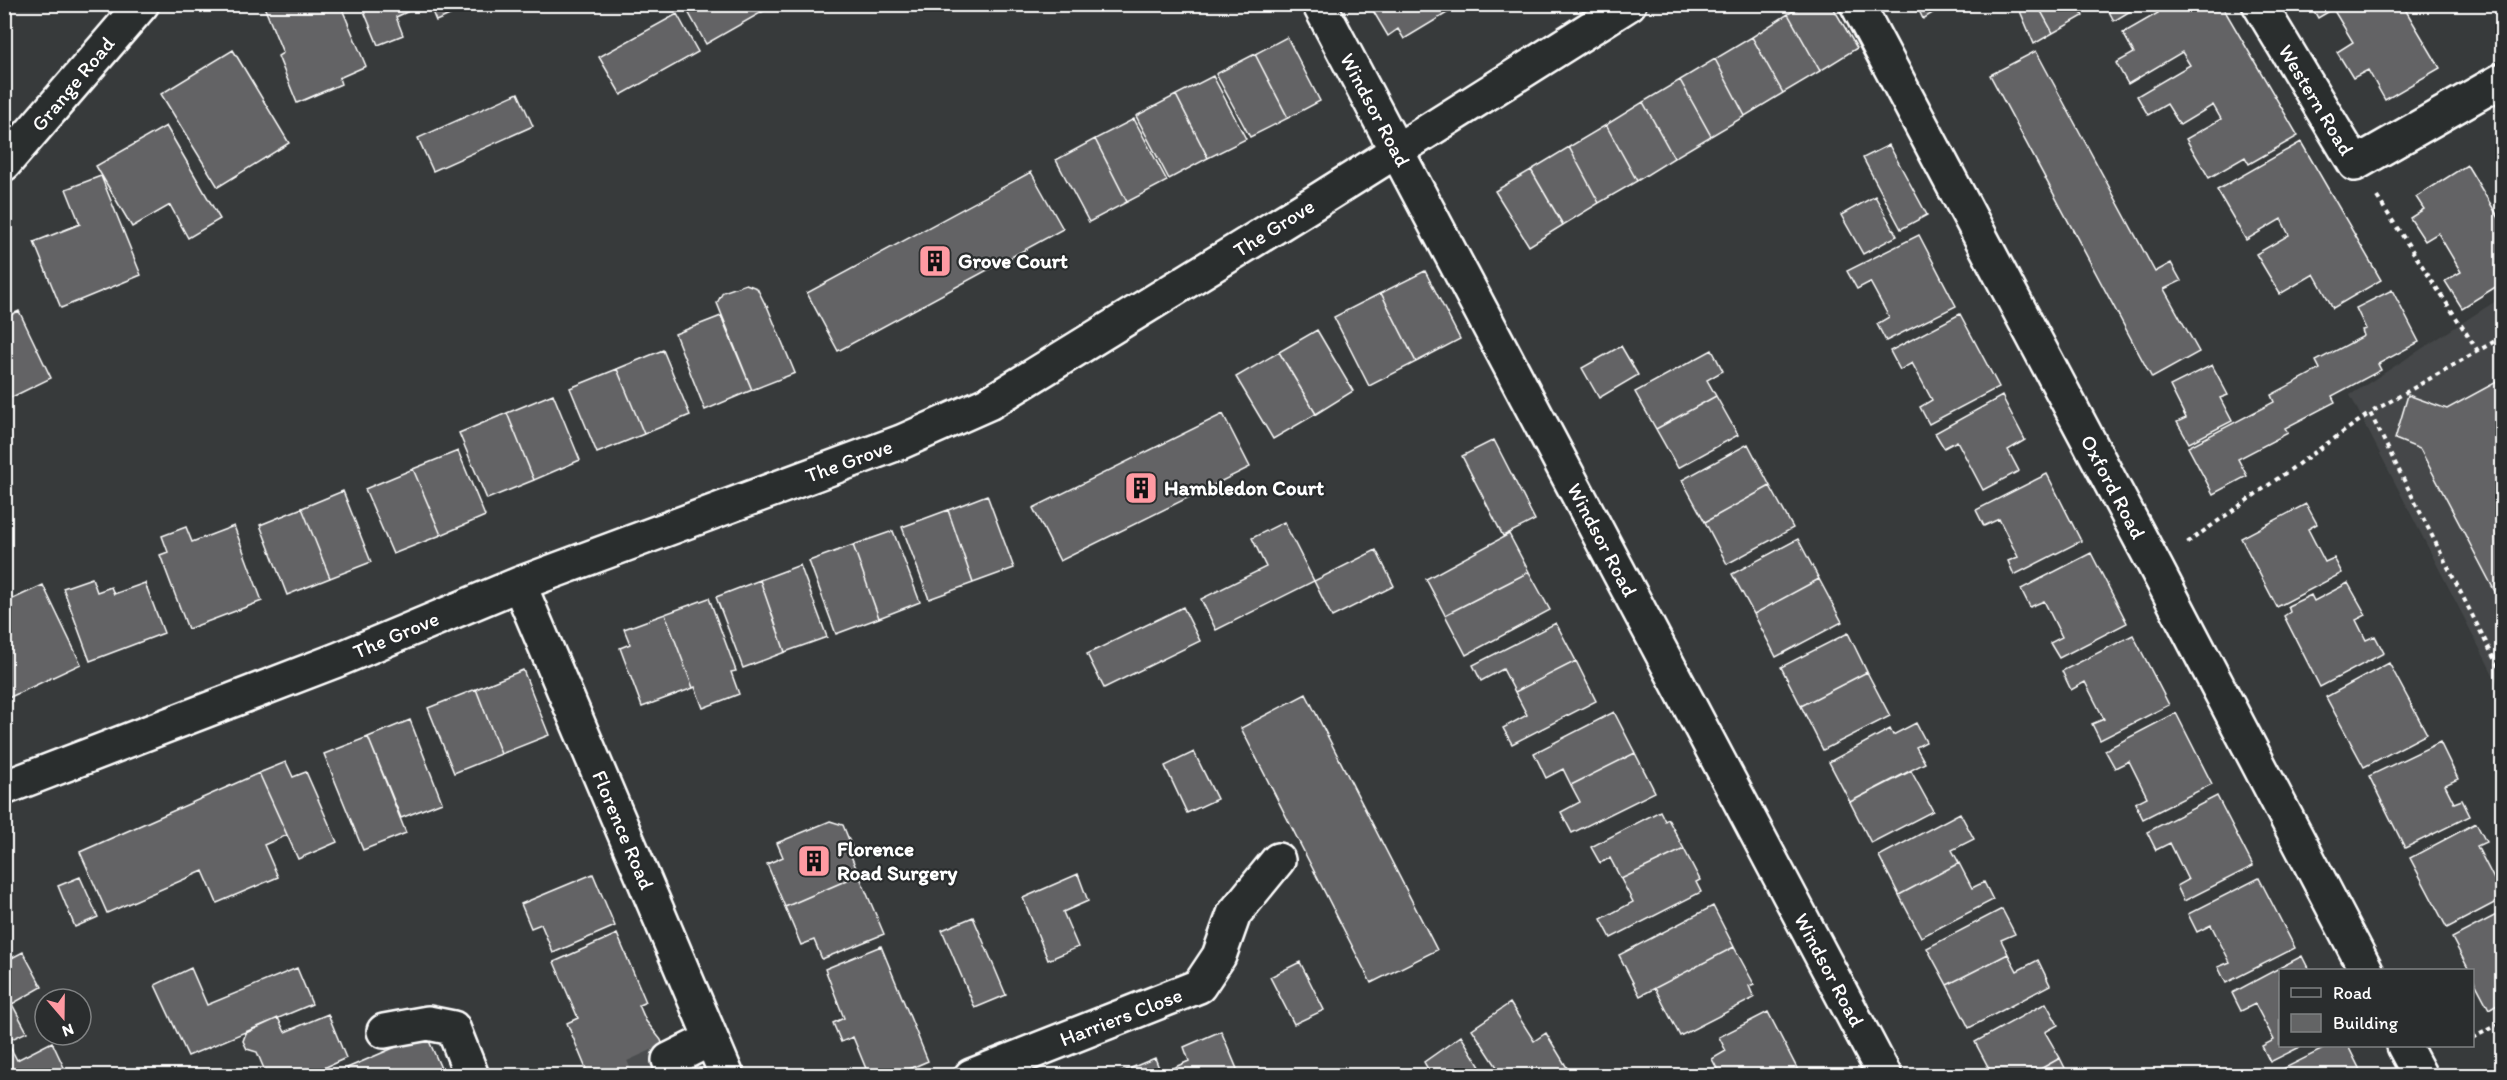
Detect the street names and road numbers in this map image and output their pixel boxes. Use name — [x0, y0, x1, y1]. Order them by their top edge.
street label: Grange Road — [26, 31, 120, 136]
street label: Western Road — [2274, 40, 2359, 160]
street label: Windsor Road — [1335, 49, 1416, 171]
street label: The Grove — [1229, 193, 1319, 262]
street label: Oxford Road — [2076, 430, 2151, 543]
street label: The Grove — [802, 433, 896, 488]
street label: Windsor Road — [1562, 479, 1643, 601]
street label: The Grove — [349, 605, 442, 664]
street label: Florence Road — [587, 767, 660, 893]
street label: Windsor Road — [1789, 909, 1870, 1031]
street label: Harriers Close — [1056, 982, 1186, 1051]

